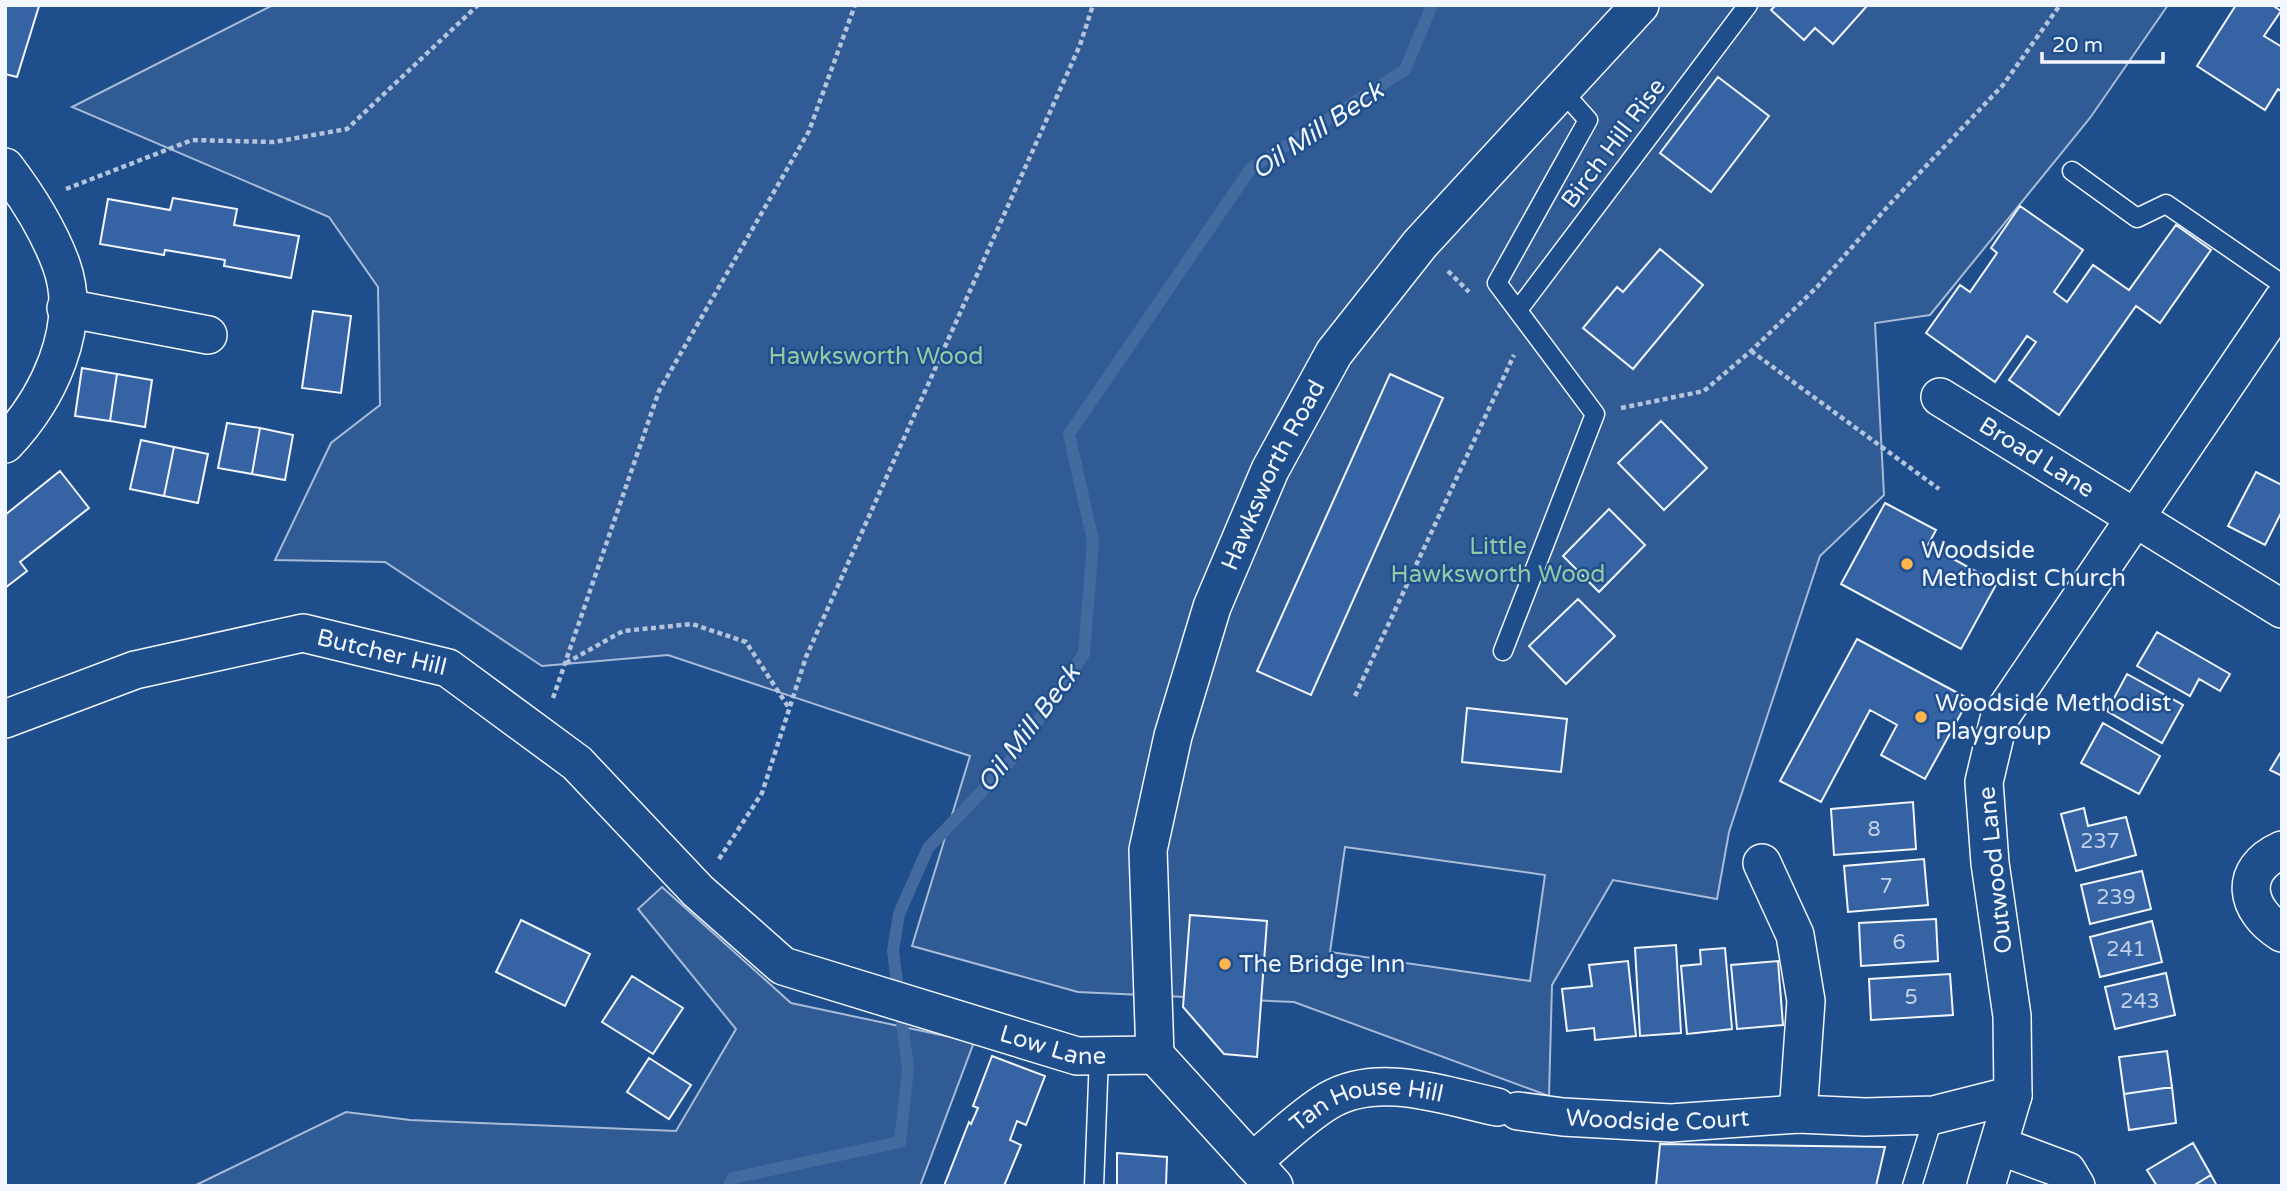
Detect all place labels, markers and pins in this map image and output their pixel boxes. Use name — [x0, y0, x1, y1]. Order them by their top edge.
place label: Woodside Methodist Church — [1921, 536, 2126, 593]
marker: Woodside Methodist Church — [1899, 556, 1915, 572]
place label: Woodside Methodist Playgroup — [1935, 689, 2172, 746]
marker: Woodside Methodist Playgroup — [1913, 709, 1929, 725]
place label: The Bridge Inn — [1239, 950, 1406, 979]
marker: The Bridge Inn — [1217, 956, 1233, 972]

